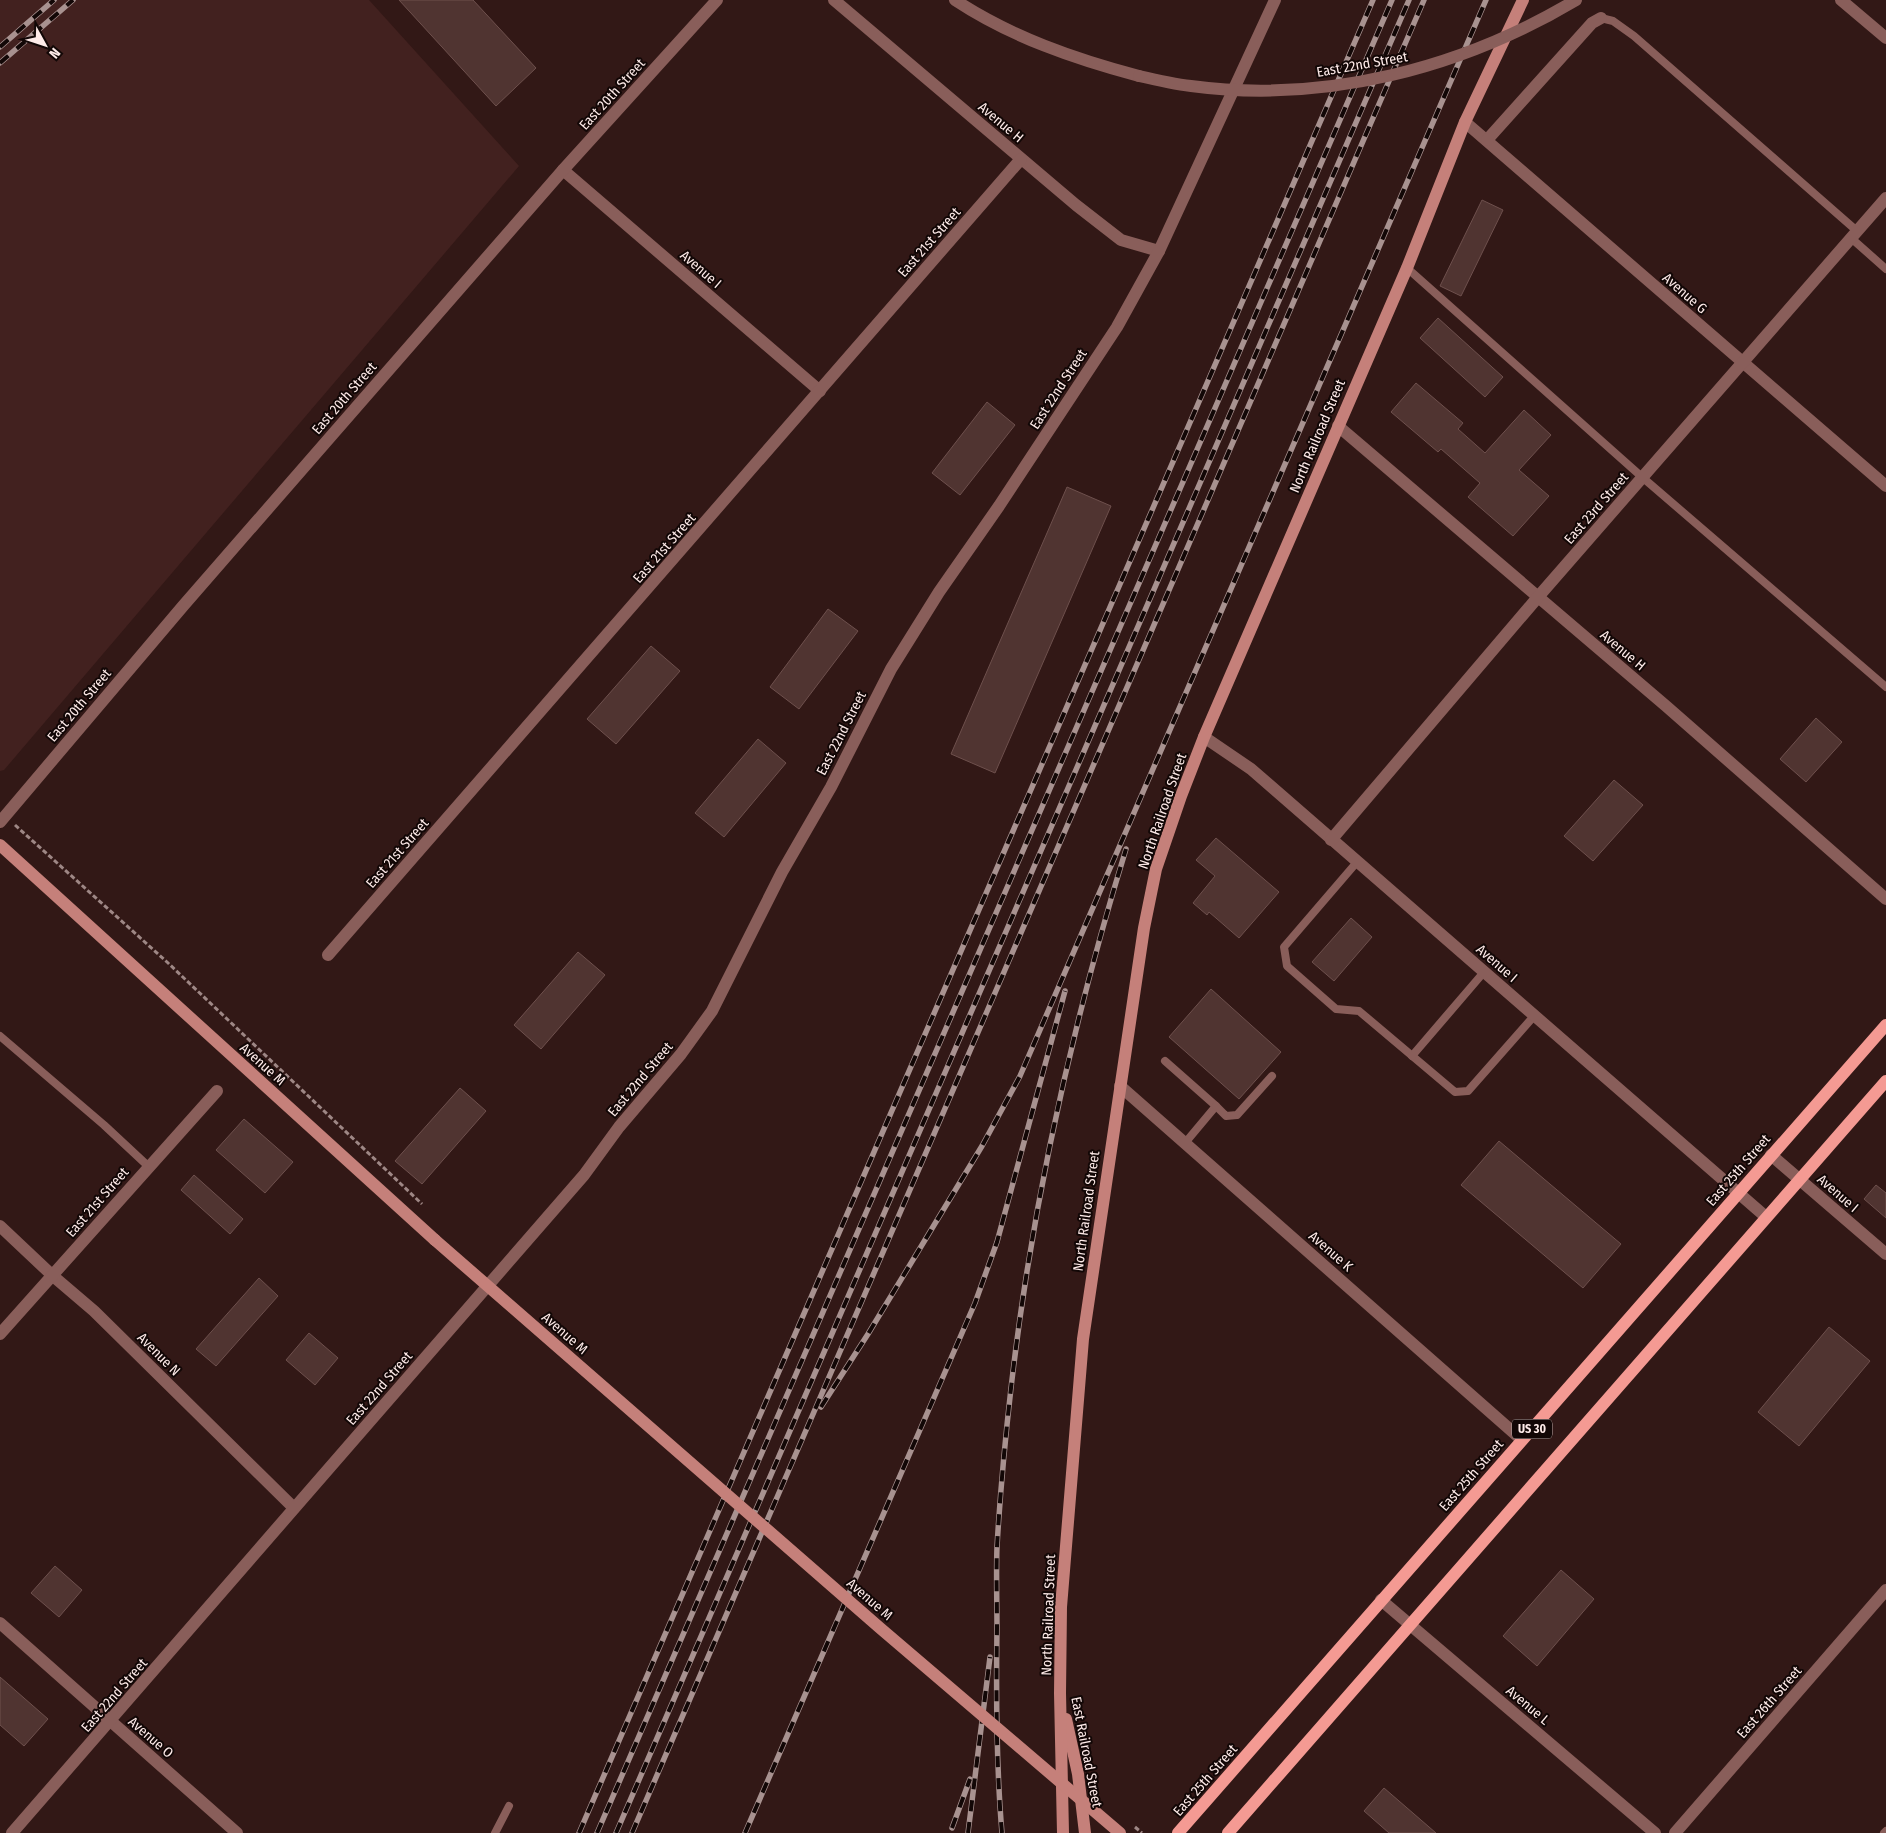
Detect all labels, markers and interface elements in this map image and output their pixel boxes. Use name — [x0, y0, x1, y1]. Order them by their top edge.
north arrow — [20, 20, 70, 70]
text: N — [45, 44, 64, 62]
street label: East 22nd Street — [1315, 48, 1409, 81]
street label: East 20th Street — [576, 55, 649, 134]
street label: Avenue H — [975, 99, 1027, 146]
street label: East 21st Street — [895, 204, 964, 281]
street label: Avenue I — [677, 247, 725, 292]
street label: Avenue G — [1659, 269, 1710, 317]
street label: East 22nd Street — [1026, 346, 1091, 432]
street label: East 20th Street — [308, 358, 381, 438]
street label: North Railroad Street — [1286, 377, 1349, 495]
street label: East 23rd Street — [1561, 469, 1632, 548]
street label: East 21st Street — [630, 510, 699, 587]
street label: Avenue H — [1597, 627, 1649, 674]
street label: East 20th Street — [44, 665, 115, 745]
street label: East 22nd Street — [813, 688, 870, 778]
street label: North Railroad Street — [1135, 751, 1190, 871]
street label: East 21st Street — [363, 815, 432, 892]
street label: Avenue I — [1473, 941, 1521, 986]
street label: East 22nd Street — [604, 1038, 677, 1120]
street label: Avenue M — [236, 1040, 289, 1089]
street label: East 25th Street — [1703, 1131, 1774, 1210]
street label: North Railroad Street — [1070, 1149, 1103, 1272]
street label: East 21st Street — [63, 1164, 132, 1241]
street label: Avenue I — [1814, 1171, 1862, 1216]
street label: Avenue K — [1305, 1228, 1357, 1275]
street label: Avenue M — [538, 1309, 591, 1358]
street label: Avenue N — [134, 1329, 184, 1379]
street label: East 22nd Street — [343, 1348, 416, 1429]
road number: US 30 — [1512, 1420, 1552, 1438]
street label: East 25th Street — [1436, 1436, 1507, 1515]
street label: North Railroad Street — [1038, 1554, 1059, 1676]
street label: Avenue M — [843, 1575, 896, 1624]
street label: East 22nd Street — [78, 1655, 151, 1736]
street label: East 26th Street — [1734, 1663, 1806, 1742]
street label: Avenue L — [1502, 1682, 1553, 1728]
street label: East Railroad Street — [1067, 1695, 1106, 1809]
street label: Avenue O — [125, 1713, 177, 1762]
street label: East 25th Street — [1170, 1741, 1241, 1820]

